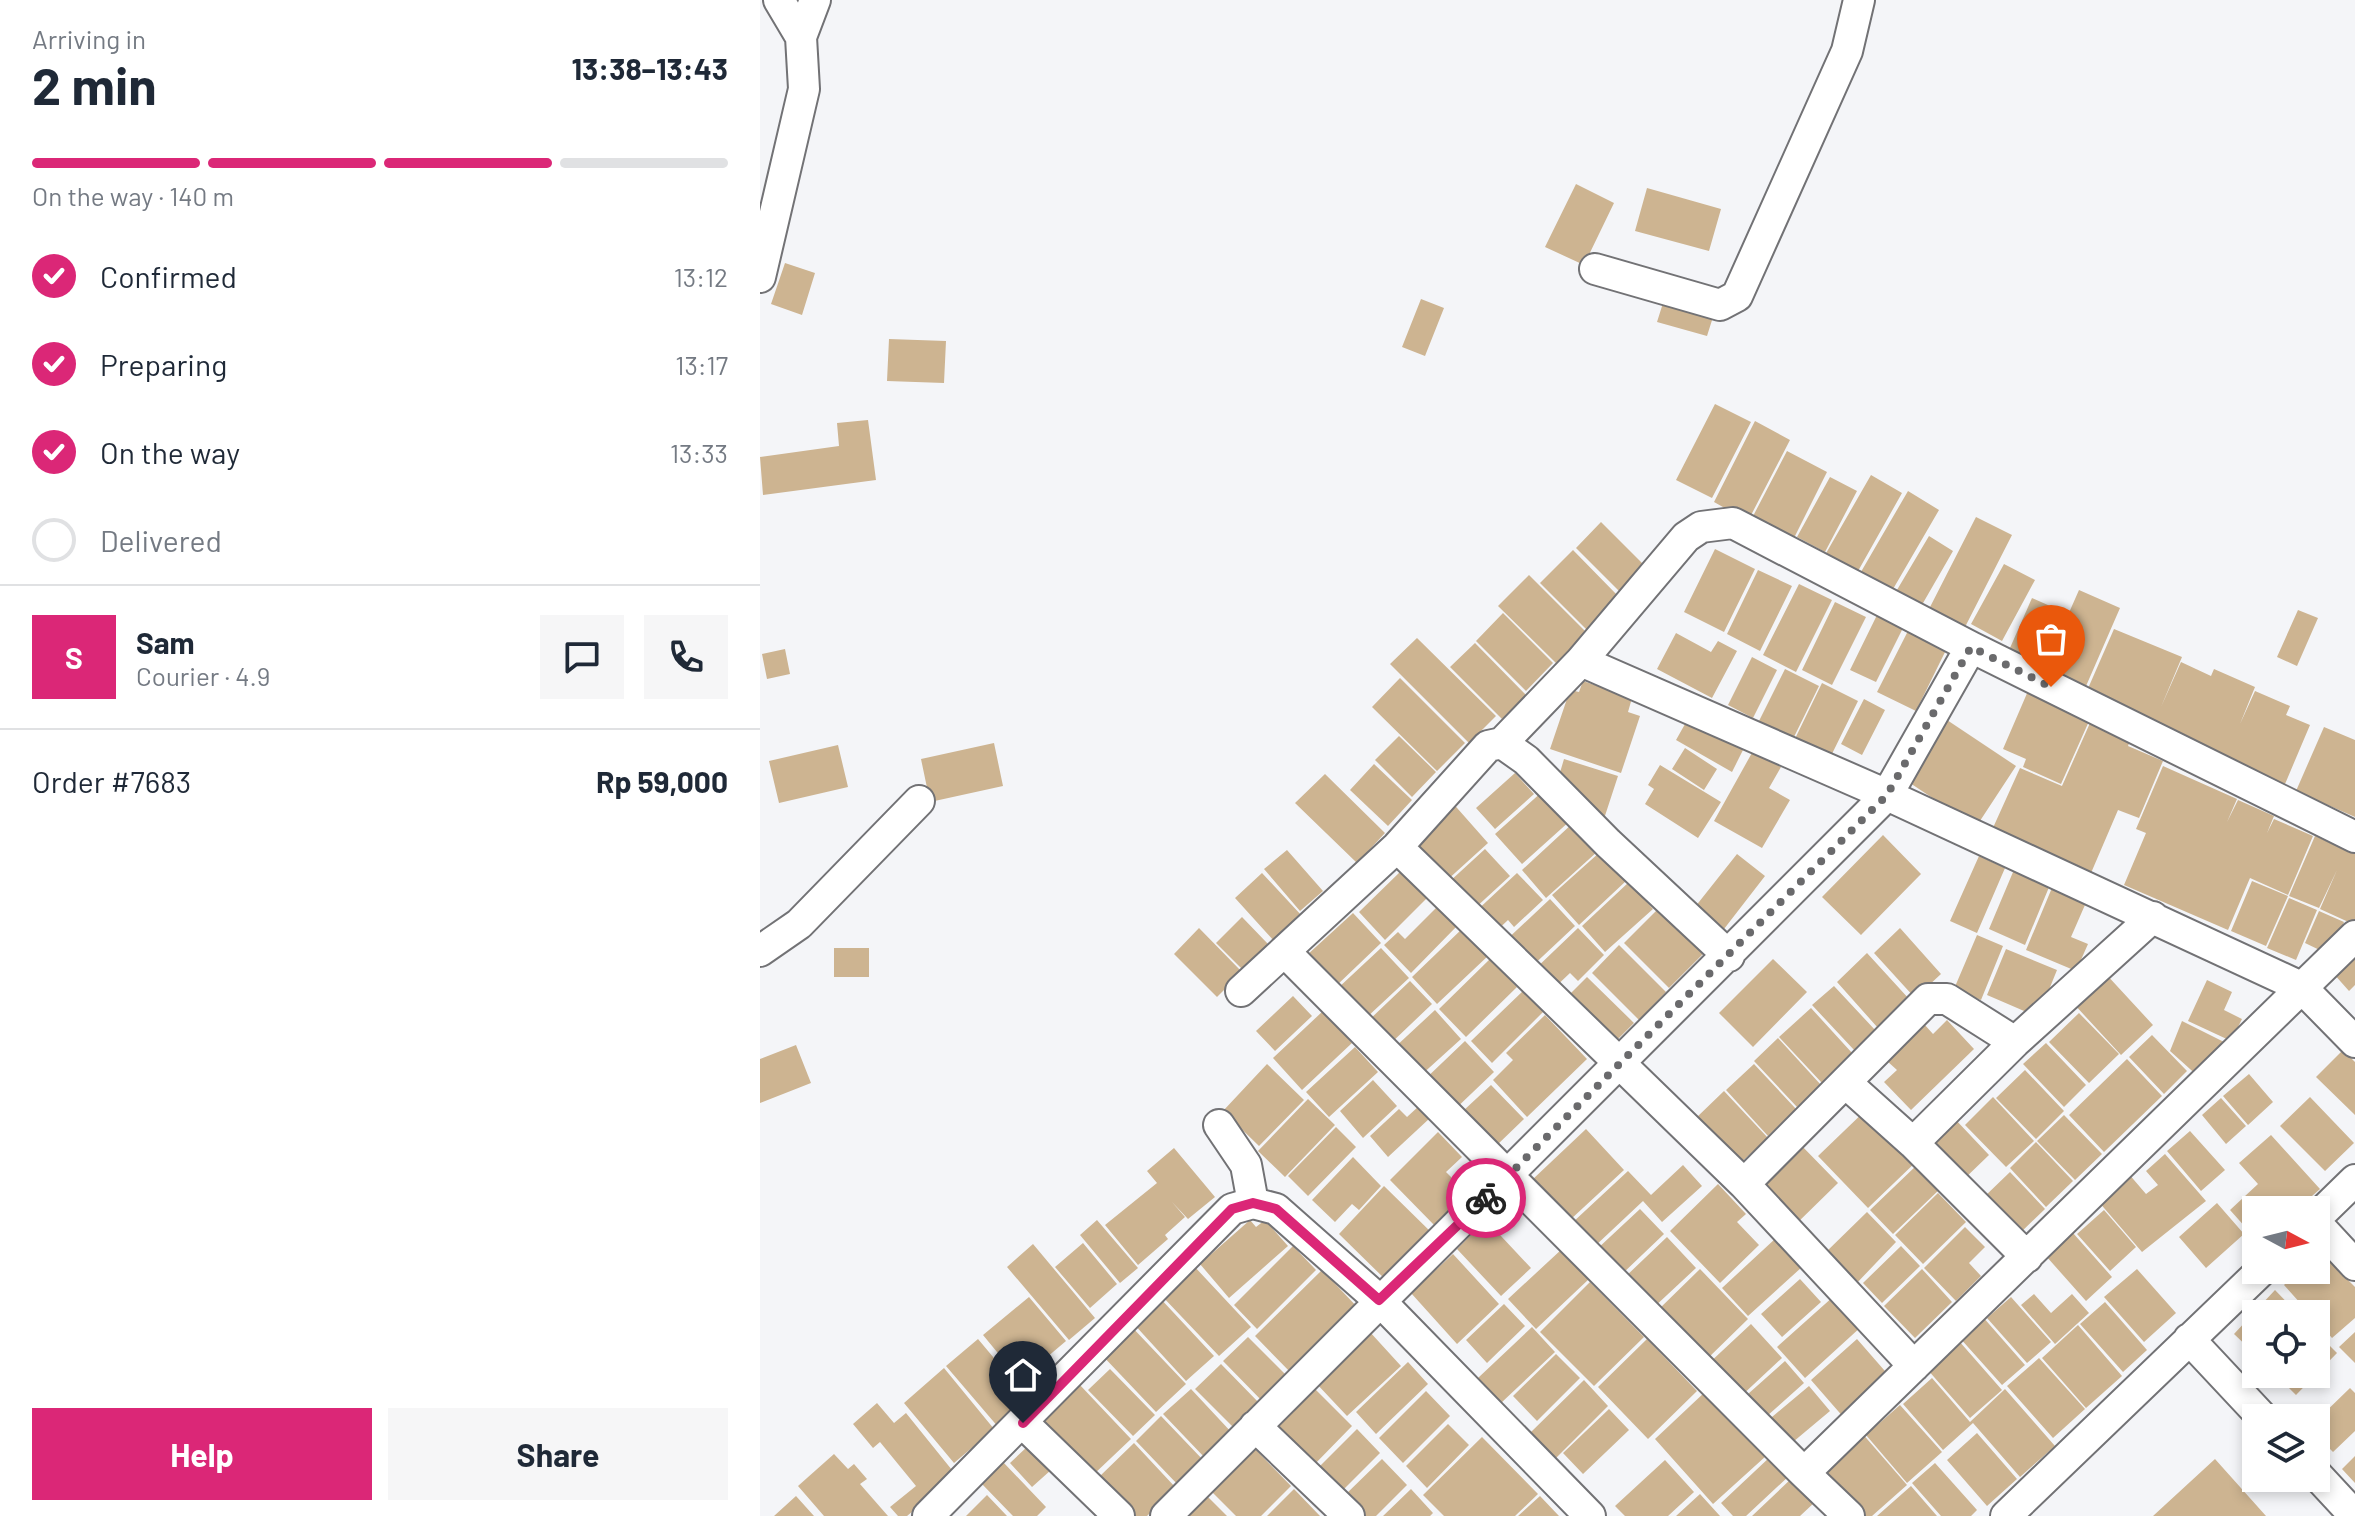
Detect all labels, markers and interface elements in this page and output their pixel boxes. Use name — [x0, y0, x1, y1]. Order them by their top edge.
text: Arriving in — [32, 23, 146, 54]
text: 13:38–13:43 — [571, 50, 728, 86]
text: 2 min — [32, 53, 157, 115]
text: On the way · 140 m — [32, 180, 234, 211]
icon: check — [32, 254, 76, 298]
text: Confirmed — [100, 258, 237, 294]
text: 13:12 — [674, 261, 728, 292]
icon: check — [32, 342, 76, 386]
text: Preparing — [100, 346, 227, 382]
text: 13:17 — [675, 349, 728, 380]
icon: check — [32, 430, 76, 474]
text: On the way — [100, 434, 240, 470]
text: 13:33 — [670, 437, 728, 468]
text: Delivered — [100, 522, 222, 558]
pin — [2017, 605, 2085, 687]
button: chat — [540, 615, 624, 699]
button: phone — [644, 615, 728, 699]
icon: bag — [2029, 617, 2073, 661]
text: Sam — [136, 624, 195, 660]
text: S — [65, 639, 83, 675]
text: Courier · 4.9 — [136, 660, 270, 691]
text: Order #7683 — [32, 763, 191, 799]
text: Rp 59,000 — [596, 763, 728, 799]
courier — [1446, 1158, 1526, 1238]
icon: bike — [1464, 1176, 1508, 1220]
north arrow — [2242, 1196, 2330, 1284]
map controls — [2242, 1196, 2330, 1492]
button: locate — [2242, 1300, 2330, 1388]
pin — [989, 1341, 1057, 1423]
icon: home — [1001, 1353, 1045, 1397]
button: layers — [2242, 1404, 2330, 1492]
button: Help — [32, 1408, 372, 1500]
button: Share — [388, 1408, 728, 1500]

